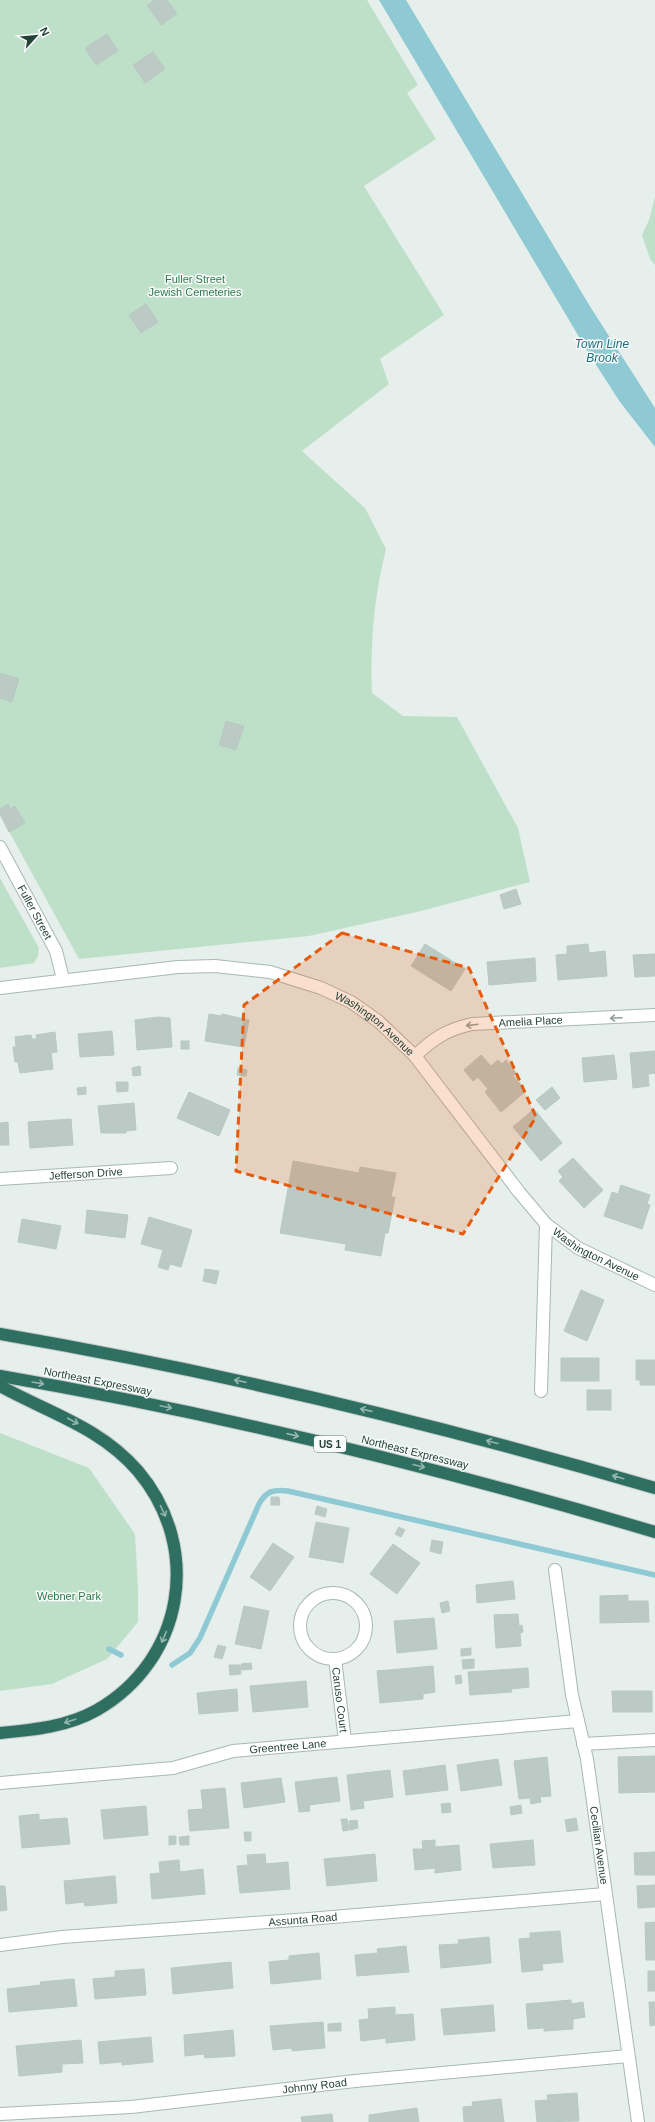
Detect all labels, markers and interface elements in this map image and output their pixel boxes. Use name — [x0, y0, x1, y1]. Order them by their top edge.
north arrow — [16, 16, 56, 56]
text: N — [38, 25, 52, 38]
park label: Fuller Street Jewish Cemeteries — [149, 273, 242, 298]
water label: Town Line Brook — [575, 337, 629, 365]
street label: Fuller Street — [16, 883, 55, 941]
street label: Washington Avenue — [333, 989, 417, 1058]
street label: Amelia Place — [498, 1014, 563, 1029]
one-way arrow — [610, 1014, 623, 1021]
one-way arrow — [466, 1021, 479, 1029]
street label: Jefferson Drive — [49, 1165, 123, 1182]
street label: Washington Avenue — [551, 1225, 641, 1283]
street label: Northeast Expressway — [43, 1365, 154, 1397]
one-way arrow — [234, 1377, 247, 1385]
one-way arrow — [32, 1379, 45, 1387]
one-way arrow — [159, 1404, 172, 1412]
one-way arrow — [360, 1406, 373, 1414]
one-way arrow — [67, 1417, 79, 1425]
one-way arrow — [286, 1432, 299, 1440]
street label: Northeast Expressway — [360, 1433, 470, 1471]
road number: US 1 — [314, 1436, 346, 1452]
one-way arrow — [486, 1438, 499, 1445]
one-way arrow — [413, 1463, 426, 1470]
one-way arrow — [611, 1473, 624, 1480]
one-way arrow — [160, 1505, 167, 1517]
park label: Webner Park — [37, 1590, 101, 1602]
one-way arrow — [160, 1631, 167, 1643]
street label: Caruso Court — [330, 1666, 350, 1733]
one-way arrow — [65, 1718, 77, 1726]
street label: Greentree Lane — [249, 1737, 327, 1756]
street label: Cecilian Avenue — [588, 1805, 611, 1885]
street label: Assunta Road — [268, 1911, 338, 1928]
street label: Johnny Road — [282, 2076, 348, 2095]

